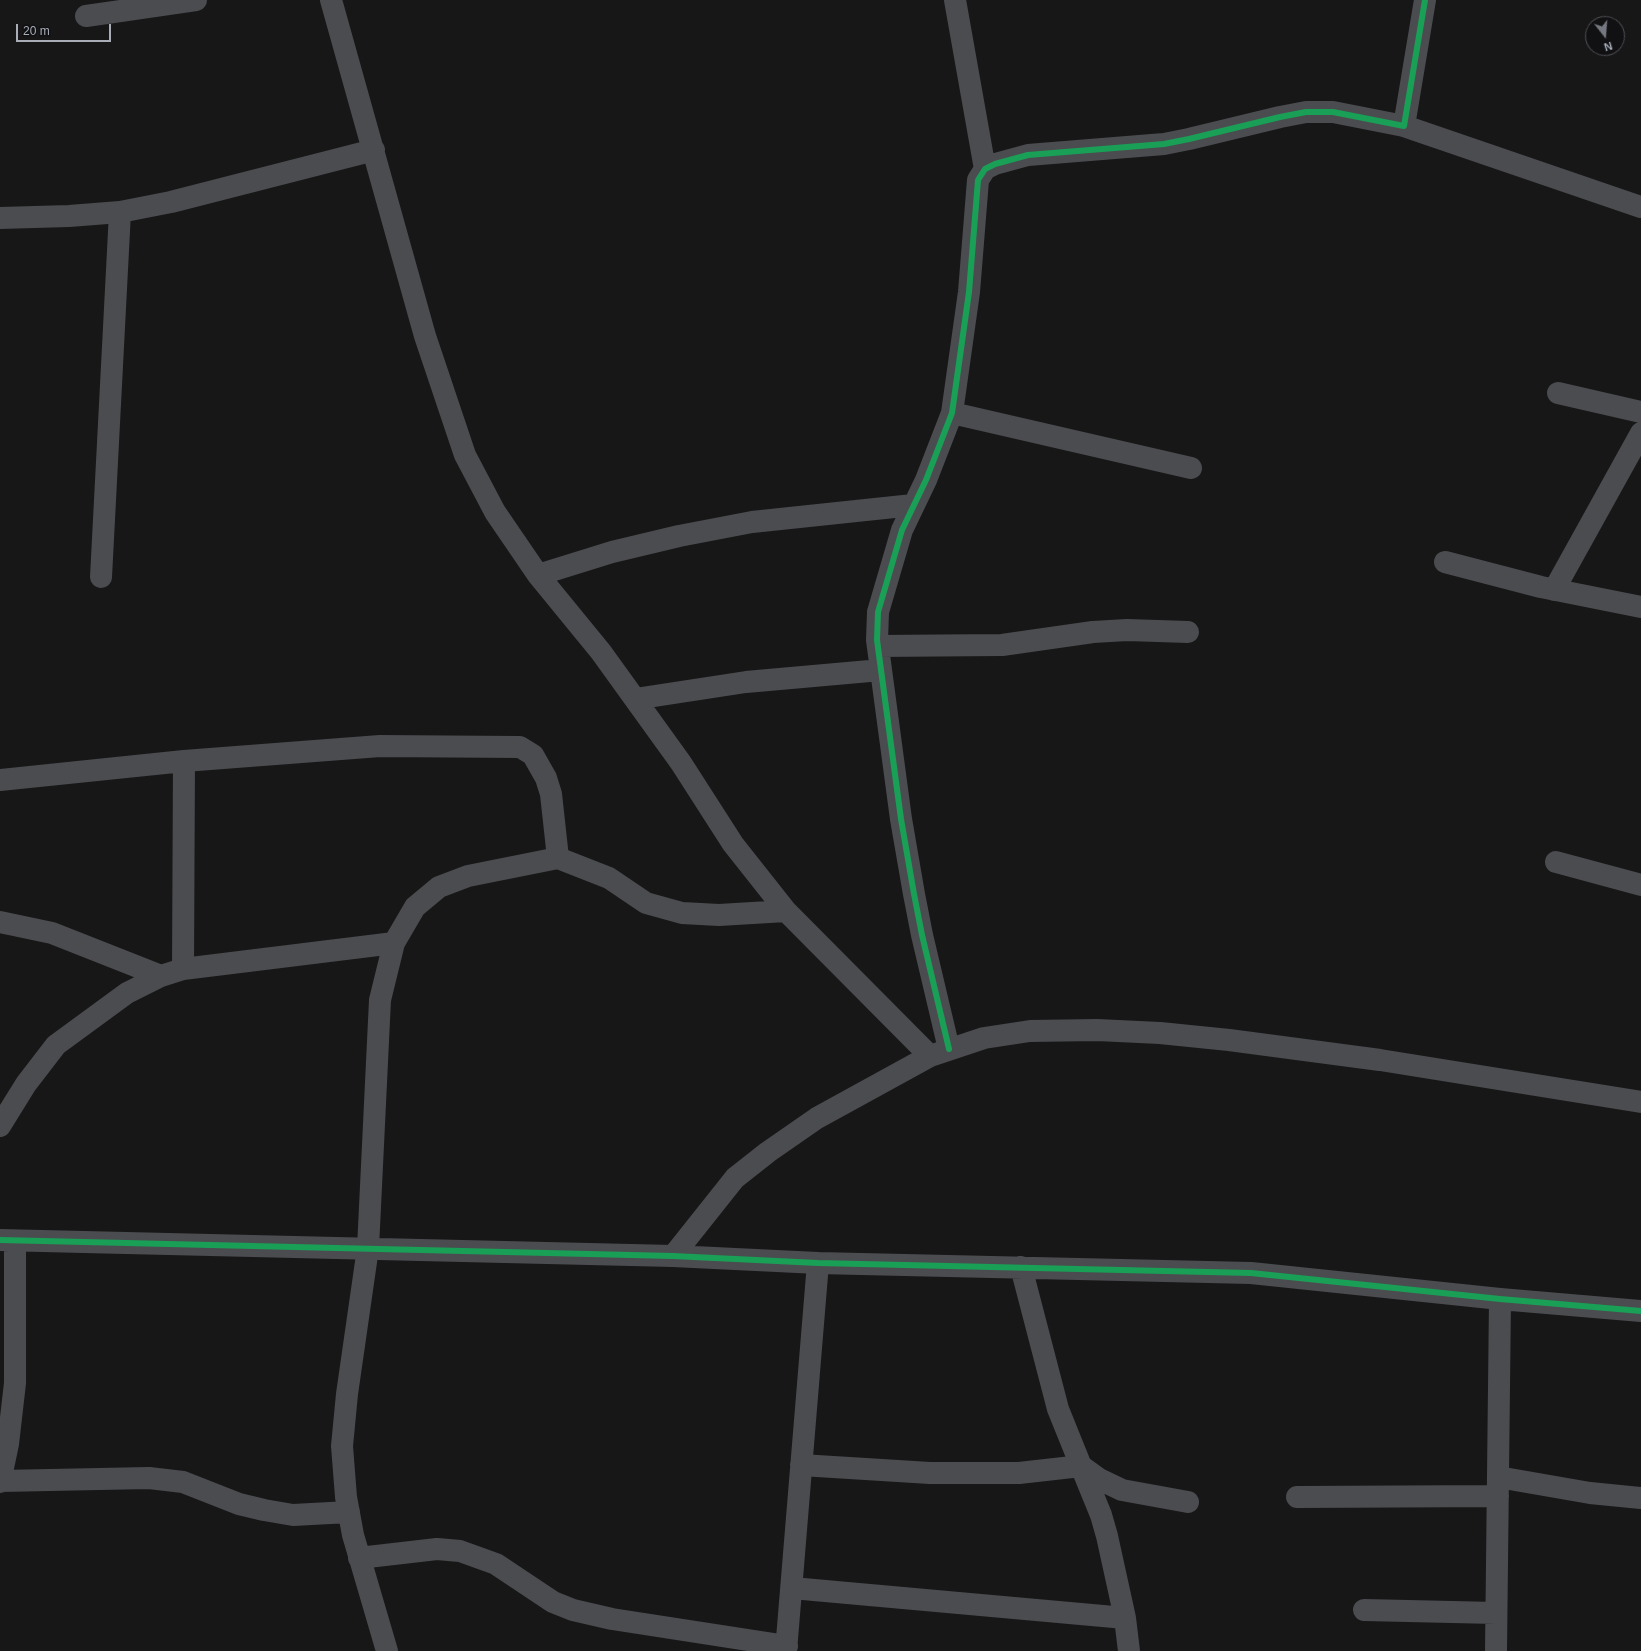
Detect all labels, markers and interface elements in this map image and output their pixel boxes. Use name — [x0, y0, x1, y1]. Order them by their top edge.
scale bar — [18, 16, 113, 42]
north arrow — [1585, 16, 1625, 56]
text: 20 m — [23, 24, 50, 38]
text: N — [1603, 40, 1614, 53]

